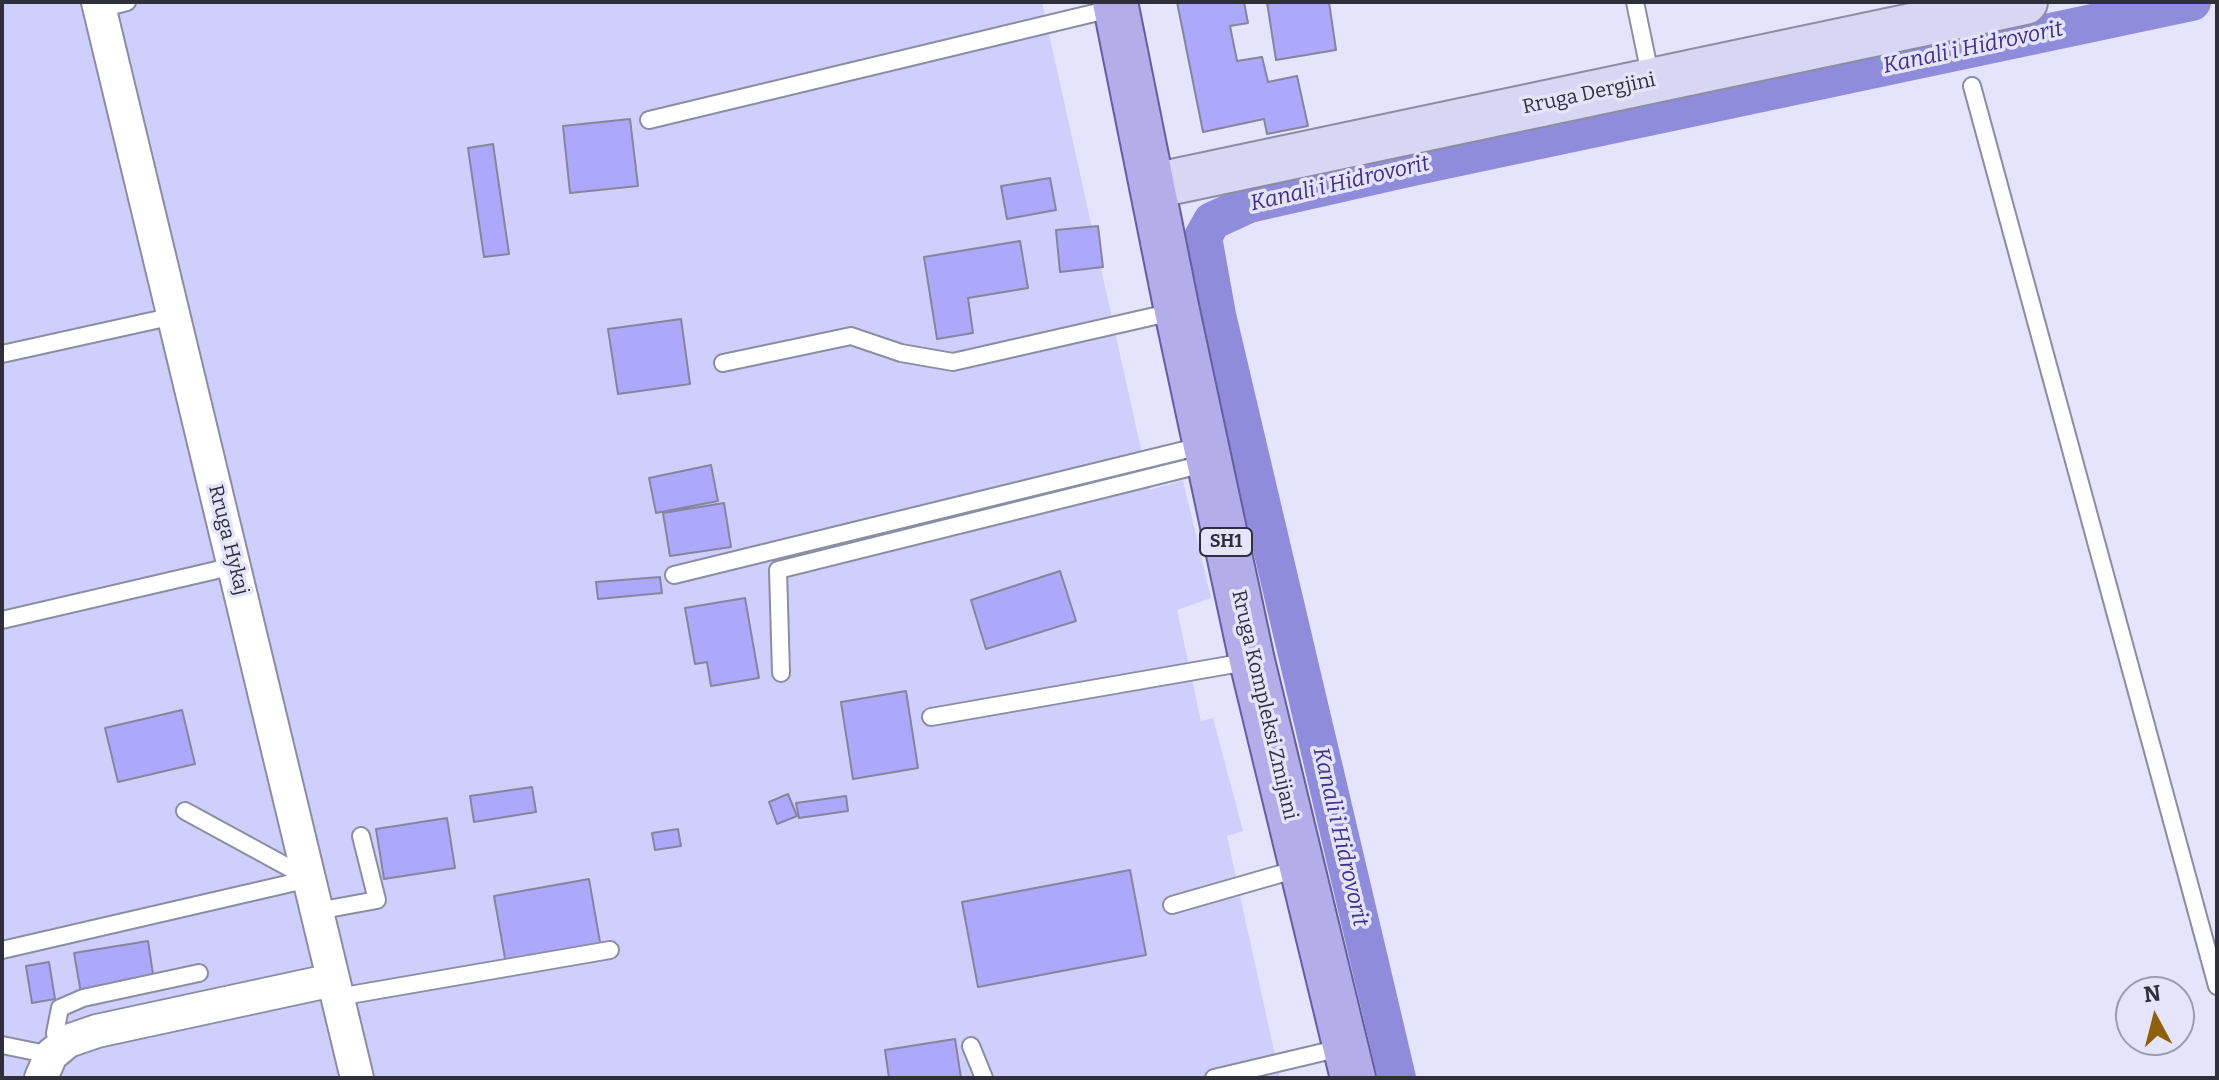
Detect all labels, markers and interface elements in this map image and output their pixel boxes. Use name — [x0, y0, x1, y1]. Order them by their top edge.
water label: Kanali i Hidrovorit — [1881, 16, 2065, 80]
street label: Rruga Dergjini — [1520, 68, 1658, 120]
water label: Kanali i Hidrovorit — [1248, 151, 1432, 217]
street label: Rruga Hykaj — [203, 482, 253, 598]
road number: SH1 — [1200, 528, 1252, 556]
street label: Rruga Kompleksi Zmijani — [1226, 588, 1302, 822]
water label: Kanali i Hidrovorit — [1307, 745, 1373, 929]
north arrow — [2115, 976, 2195, 1056]
text: N — [2142, 979, 2162, 1008]

